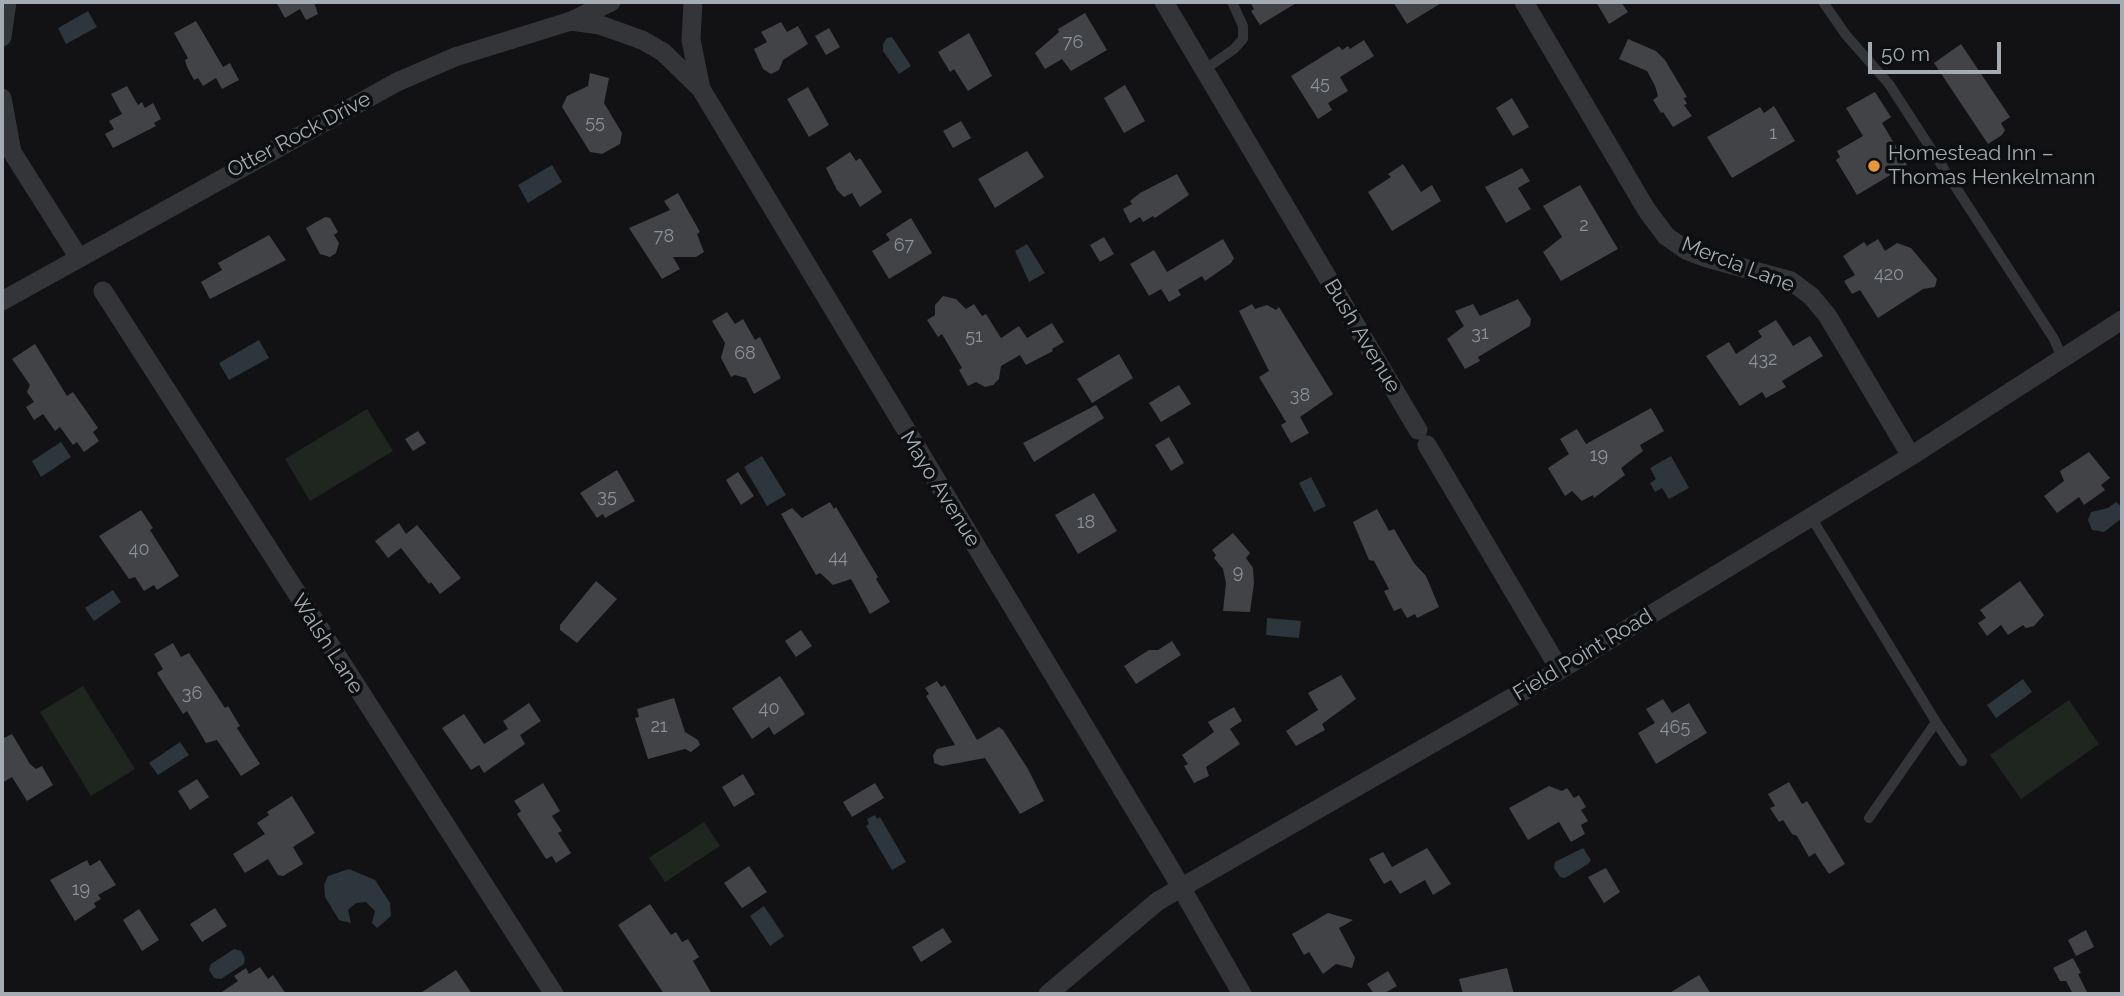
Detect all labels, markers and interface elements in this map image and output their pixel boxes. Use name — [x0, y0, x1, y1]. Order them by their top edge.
scale bar — [1872, 28, 2005, 72]
house number: 76 — [1063, 32, 1083, 54]
text: 50 m — [1881, 41, 1930, 66]
house number: 45 — [1310, 73, 1330, 95]
street label: Otter Rock Drive — [223, 87, 375, 183]
house number: 55 — [585, 112, 605, 134]
house number: 1 — [1769, 123, 1777, 145]
place label: Homestead Inn – Thomas Henkelmann — [1888, 141, 2096, 191]
marker: Homestead Inn – Thomas Henkelmann — [1866, 158, 1882, 174]
house number: 2 — [1579, 215, 1589, 237]
house number: 78 — [654, 226, 674, 248]
street label: Mercia Lane — [1678, 232, 1798, 298]
house number: 67 — [894, 235, 914, 257]
house number: 420 — [1874, 264, 1904, 286]
street label: Bush Avenue — [1318, 275, 1406, 397]
house number: 31 — [1471, 323, 1489, 345]
house number: 51 — [965, 326, 983, 348]
house number: 68 — [734, 343, 756, 365]
house number: 432 — [1749, 349, 1777, 371]
house number: 38 — [1290, 385, 1310, 407]
street label: Mayo Avenue — [894, 426, 986, 552]
house number: 19 — [1590, 445, 1608, 467]
house number: 35 — [597, 486, 617, 508]
house number: 18 — [1077, 512, 1095, 534]
house number: 40 — [129, 539, 149, 561]
house number: 44 — [828, 547, 848, 569]
house number: 9 — [1233, 562, 1243, 584]
street label: Walsh Lane — [285, 589, 369, 699]
street label: Field Point Road — [1509, 603, 1657, 707]
house number: 36 — [182, 683, 202, 705]
house number: 40 — [759, 698, 779, 720]
house number: 21 — [650, 716, 668, 738]
house number: 465 — [1660, 717, 1690, 739]
house number: 19 — [72, 879, 90, 901]

